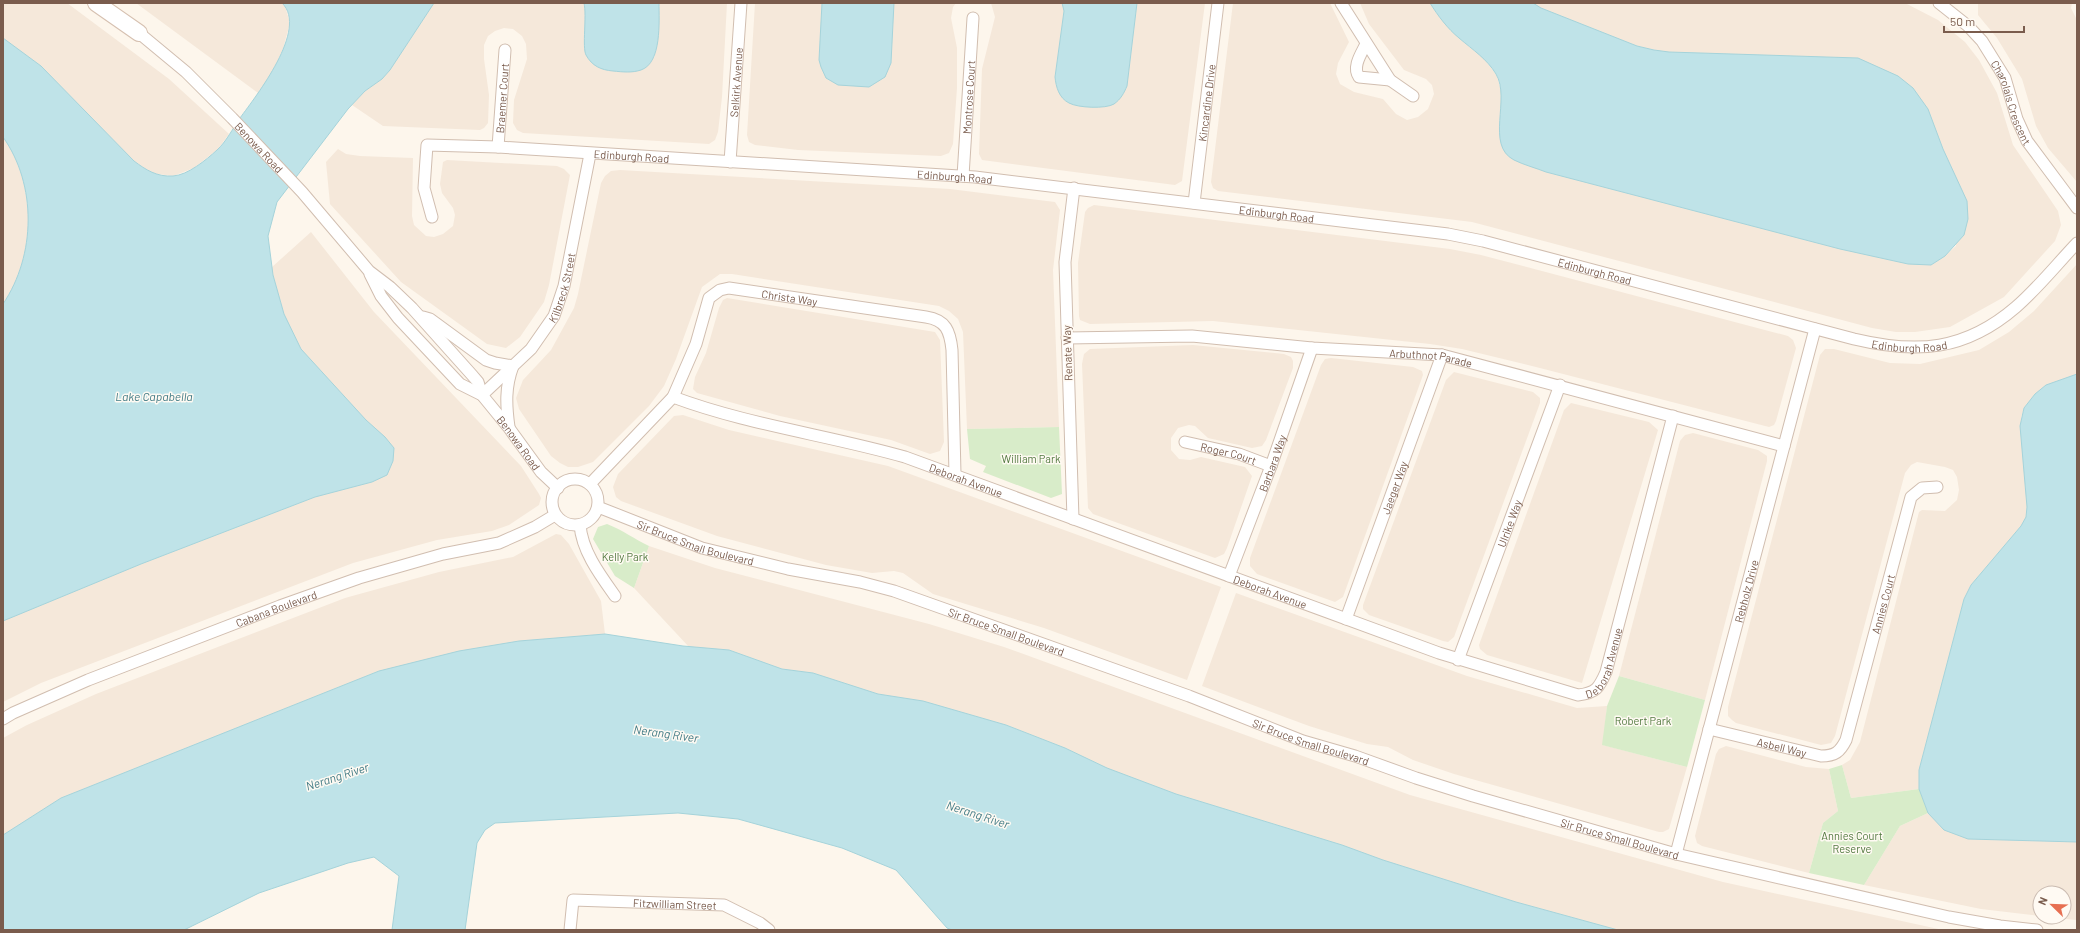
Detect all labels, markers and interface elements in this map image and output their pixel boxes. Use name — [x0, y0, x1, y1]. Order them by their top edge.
scale bar — [1944, 8, 2024, 34]
text: 50 m — [1950, 14, 1975, 28]
street label: Selkirk Avenue — [727, 47, 744, 118]
street label: Charolais Crescent — [1989, 58, 2034, 147]
street label: Montrose Court — [959, 60, 977, 134]
street label: Braemer Court — [493, 63, 511, 134]
street label: Kincardine Drive — [1195, 63, 1217, 142]
street label: Benowa Road — [233, 119, 286, 175]
street label: Edinburgh Road — [593, 147, 670, 164]
street label: Edinburgh Road — [917, 167, 993, 186]
street label: Edinburgh Road — [1238, 202, 1315, 224]
street label: Kilbreck Street — [545, 252, 577, 325]
street label: Edinburgh Road — [1557, 255, 1633, 286]
street label: Christa Way — [761, 286, 819, 307]
street label: Renate Way — [1060, 325, 1074, 381]
street label: Edinburgh Road — [1871, 336, 1948, 354]
street label: Arbuthnot Parade — [1389, 346, 1474, 369]
water label: Lake Capabella — [115, 389, 193, 403]
street label: Benowa Road — [495, 413, 544, 472]
street label: Barbara Way — [1255, 433, 1288, 493]
street label: Roger Court — [1199, 439, 1259, 467]
park label: William Park — [1002, 452, 1061, 465]
street label: Jaeger Way — [1378, 459, 1409, 516]
street label: Deborah Avenue — [928, 460, 1005, 499]
street label: Ulrike Way — [1494, 498, 1524, 549]
street label: Sir Bruce Small Boulevard — [635, 517, 755, 567]
park label: Kelly Park — [602, 550, 649, 563]
street label: Rebholz Drive — [1731, 558, 1760, 624]
street label: Deborah Avenue — [1232, 572, 1309, 611]
street label: Annies Court — [1868, 573, 1897, 635]
street label: Cabana Boulevard — [234, 587, 318, 629]
street label: Sir Bruce Small Boulevard — [947, 604, 1066, 658]
street label: Deborah Avenue — [1583, 626, 1624, 700]
park label: Robert Park — [1615, 714, 1672, 727]
street label: Sir Bruce Small Boulevard — [1251, 715, 1371, 767]
water label: Nerang River — [633, 722, 700, 745]
street label: Asbell Way — [1756, 734, 1808, 759]
water label: Nerang River — [304, 759, 371, 793]
water label: Nerang River — [945, 797, 1012, 831]
street label: Sir Bruce Small Boulevard — [1559, 815, 1681, 861]
park label: Annies Court Reserve — [1821, 829, 1883, 855]
north arrow — [2032, 885, 2072, 925]
street label: Fitzwilliam Street — [633, 895, 717, 911]
text: N — [2035, 895, 2050, 907]

